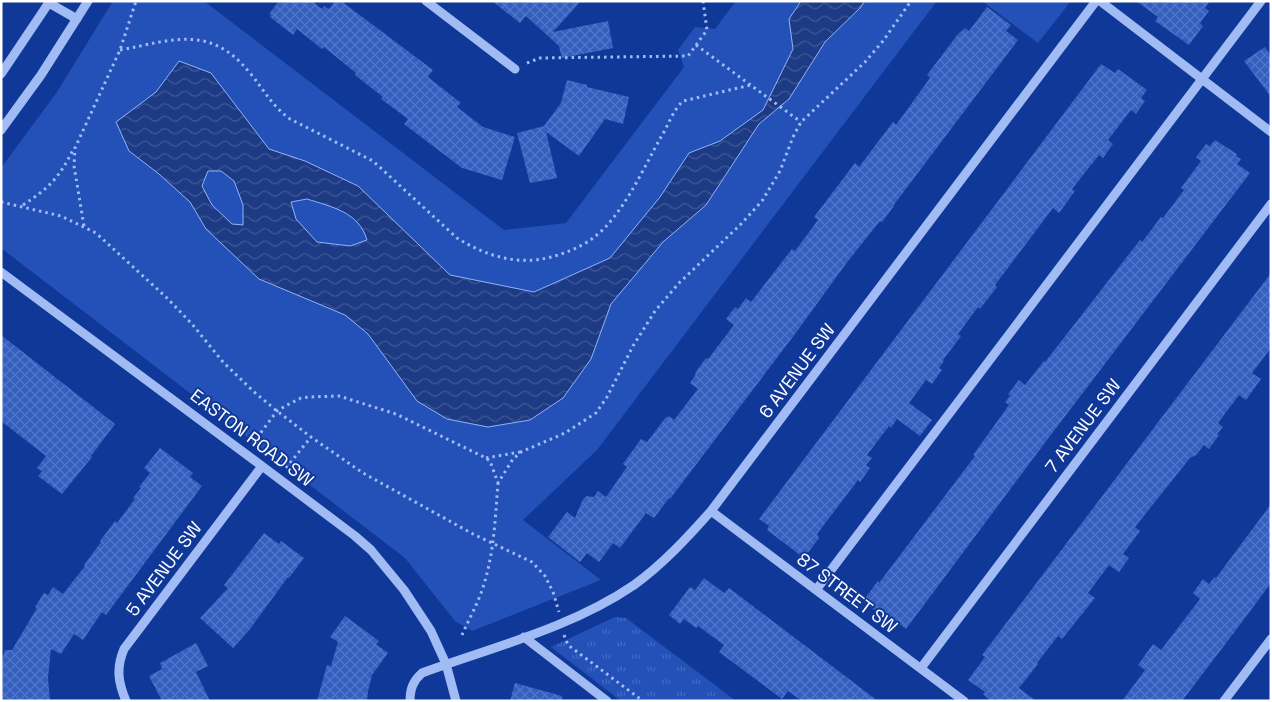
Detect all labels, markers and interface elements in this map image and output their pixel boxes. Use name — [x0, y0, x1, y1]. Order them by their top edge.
street label: 6 AVENUE SW — [754, 319, 840, 423]
street label: 7 AVENUE SW — [1040, 374, 1126, 477]
street label: EASTON ROAD SW — [186, 384, 319, 492]
street label: 5 AVENUE SW — [121, 517, 207, 620]
street label: 87 STREET SW — [792, 547, 902, 638]

